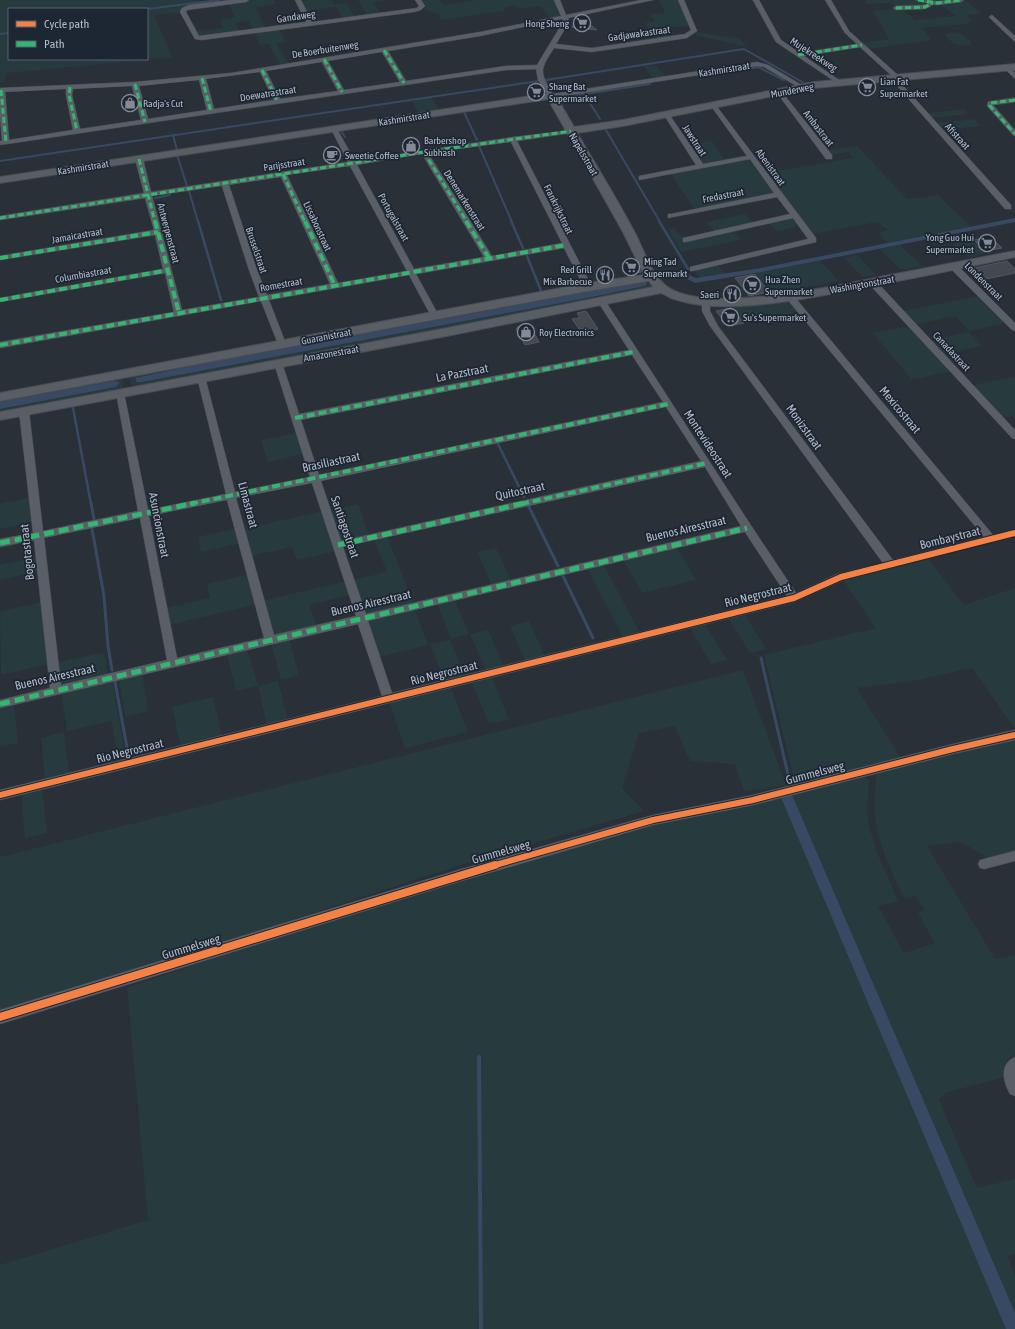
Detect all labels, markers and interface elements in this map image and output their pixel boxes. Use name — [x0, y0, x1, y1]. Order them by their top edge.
legend — [8, 8, 148, 60]
street label: Gandaweg — [276, 8, 317, 25]
supermarket icon: Hong Sheng — [572, 13, 592, 33]
text: Cycle path — [44, 17, 89, 31]
place label: Hong Sheng — [525, 18, 570, 29]
street label: Gadjawakastraat — [607, 24, 671, 43]
street label: Mujekreekweg — [788, 35, 840, 74]
text: Path — [44, 37, 65, 51]
street label: De Boerbuitenweg — [291, 39, 360, 60]
street label: Kashmirstraat — [698, 60, 750, 79]
place label: Lian Fat Supermarket — [880, 76, 928, 99]
supermarket icon: Lian Fat Supermarket — [857, 77, 877, 97]
place label: Shang Bat Supermarket — [549, 81, 597, 104]
street label: Munderweg — [770, 81, 815, 100]
supermarket icon: Shang Bat Supermarket — [526, 82, 546, 102]
street label: Doewatrastraat — [239, 84, 297, 103]
shop icon: Radja's Cut — [120, 93, 140, 113]
place label: Radja's Cut — [143, 98, 183, 109]
street label: Ambastraat — [801, 108, 836, 149]
street label: Kashmirstraat — [378, 109, 430, 128]
street label: Afistraat — [943, 121, 972, 152]
street label: Jawstraat — [680, 123, 709, 158]
street label: Napelsstraat — [567, 131, 600, 178]
place label: Barbershop Subhash — [424, 135, 467, 158]
shop icon: Barbershop Subhash — [401, 136, 421, 156]
cafe icon: Sweetie Coffee — [322, 145, 342, 165]
street label: Abenistraat — [754, 147, 788, 188]
place label: Sweetie Coffee — [345, 150, 399, 161]
street label: Parijsstraat — [263, 156, 306, 173]
street label: Kashmirstraat — [57, 158, 109, 177]
street label: Denemarkenstraat — [442, 168, 488, 233]
street label: Frankrijkstraat — [542, 183, 575, 236]
street label: Fredastraat — [701, 186, 745, 205]
street label: Portugalstraat — [376, 191, 411, 243]
street label: Lissabonstraat — [301, 200, 334, 253]
street label: Antwerpenstraat — [155, 202, 182, 264]
street label: Jamaicastraat — [51, 226, 104, 245]
street label: Brusselstraat — [243, 226, 270, 275]
place label: Yong Guo Hui Supermarket — [926, 232, 974, 255]
supermarket icon: Yong Guo Hui Supermarket — [977, 233, 997, 253]
place label: Ming Tad Supermarkt — [644, 256, 687, 279]
supermarket icon: Ming Tad Supermarkt — [621, 257, 641, 277]
street label: Londenstraat — [962, 260, 1005, 303]
street label: Columbiastraat — [54, 264, 112, 285]
place label: Red Grill Mix Barbecue — [543, 264, 592, 287]
restaurant icon: Red Grill Mix Barbecue — [595, 265, 615, 285]
street label: Washingtonstraat — [829, 273, 895, 296]
place label: Hua Zhen Supermarket — [765, 274, 813, 297]
street label: Romestraat — [259, 275, 303, 294]
supermarket icon: Hua Zhen Supermarket — [742, 275, 762, 295]
restaurant icon: Saeri — [722, 284, 742, 304]
place label: Saeri — [700, 289, 719, 300]
supermarket icon: Su's Supermarket — [720, 307, 740, 327]
place label: Su's Supermarket — [743, 312, 806, 323]
shop icon: Roy Electronics — [516, 322, 536, 342]
street label: Guaranistraat — [300, 326, 352, 347]
place label: Roy Electronics — [539, 327, 594, 338]
street label: Canadastraat — [931, 330, 973, 373]
street label: Amazonestraat — [303, 343, 360, 364]
street label: La Pazstraat — [435, 361, 490, 385]
street label: Mexicostraat — [876, 384, 924, 437]
street label: Monizstraat — [783, 402, 825, 453]
street label: Montevideostraat — [681, 407, 735, 481]
street label: Brasiliastraat — [301, 449, 362, 475]
street label: Quitostraat — [494, 479, 547, 503]
street label: Limastraat — [235, 480, 261, 530]
street label: Asuncionstraat — [146, 491, 172, 559]
street label: Santiagostraat — [328, 494, 362, 560]
street label: Buenos Airesstraat — [645, 513, 728, 545]
street label: Bogotastraat — [17, 523, 37, 581]
street label: Bombaystraat — [918, 524, 982, 552]
street label: Rio Negrostraat — [723, 580, 793, 610]
street label: Buenos Airesstraat — [330, 587, 413, 619]
street label: Rio Negrostraat — [409, 658, 479, 688]
street label: Buenos Airesstraat — [14, 661, 97, 693]
street label: Rio Negrostraat — [95, 736, 165, 766]
street label: Gummelsweg — [784, 758, 847, 788]
street label: Gummelsweg — [470, 837, 533, 867]
street label: Gummelsweg — [160, 931, 223, 962]

